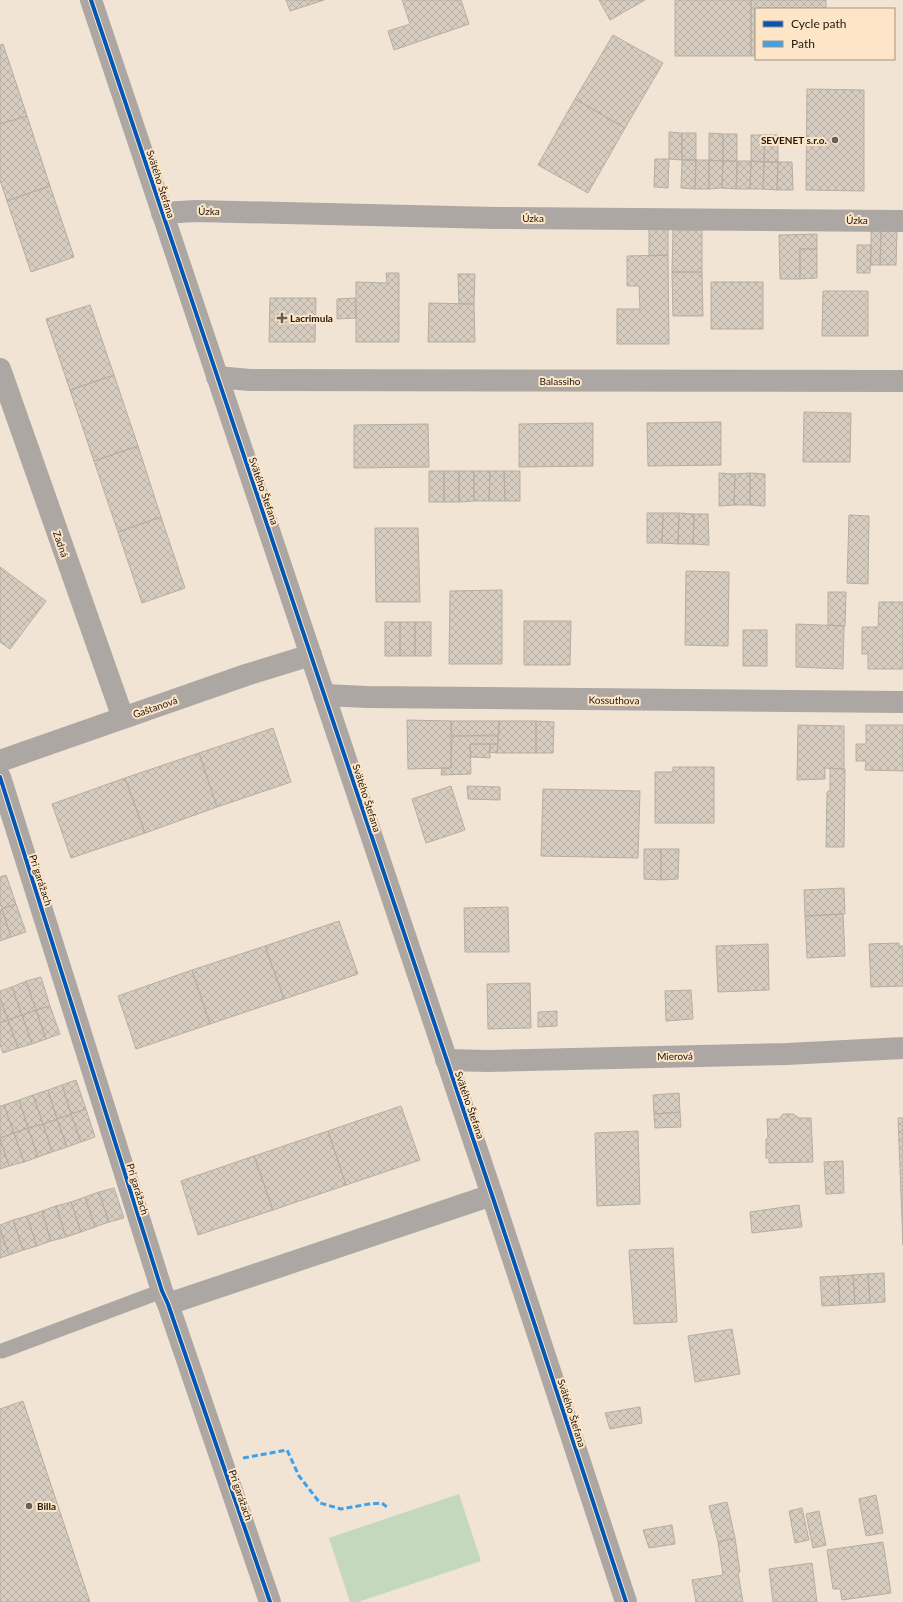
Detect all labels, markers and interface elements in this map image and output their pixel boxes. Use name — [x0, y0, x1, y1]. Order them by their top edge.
legend — [755, 8, 895, 60]
text: Cycle path — [791, 16, 846, 31]
text: Path — [791, 36, 815, 51]
place label: SEVENET s.r.o. — [761, 134, 827, 146]
marker: SEVENET s.r.o. — [830, 135, 840, 145]
street label: Svätého Štefana — [144, 148, 178, 220]
street label: Úzka — [198, 205, 220, 217]
street label: Úzka — [522, 212, 544, 224]
street label: Úzka — [846, 214, 868, 226]
place label: Lacrimula — [290, 312, 333, 324]
marker: Lacrimula — [277, 313, 287, 323]
street label: Balassiho — [540, 375, 581, 387]
street label: Svätého Štefana — [247, 456, 281, 526]
street label: Zadná — [51, 529, 71, 559]
street label: Gaštanová — [131, 694, 179, 720]
street label: Kossuthova — [588, 694, 640, 706]
street label: Svätého Štefana — [350, 762, 384, 834]
street label: Pri garážach — [27, 853, 55, 907]
street label: Mierová — [657, 1050, 693, 1062]
street label: Svätého Štefana — [453, 1070, 487, 1140]
street label: Pri garážach — [125, 1162, 151, 1216]
street label: Svätého Štefana — [555, 1377, 589, 1449]
street label: Pri garážach — [227, 1468, 255, 1522]
place label: Billa — [37, 1500, 56, 1512]
marker: Billa — [24, 1501, 34, 1511]

